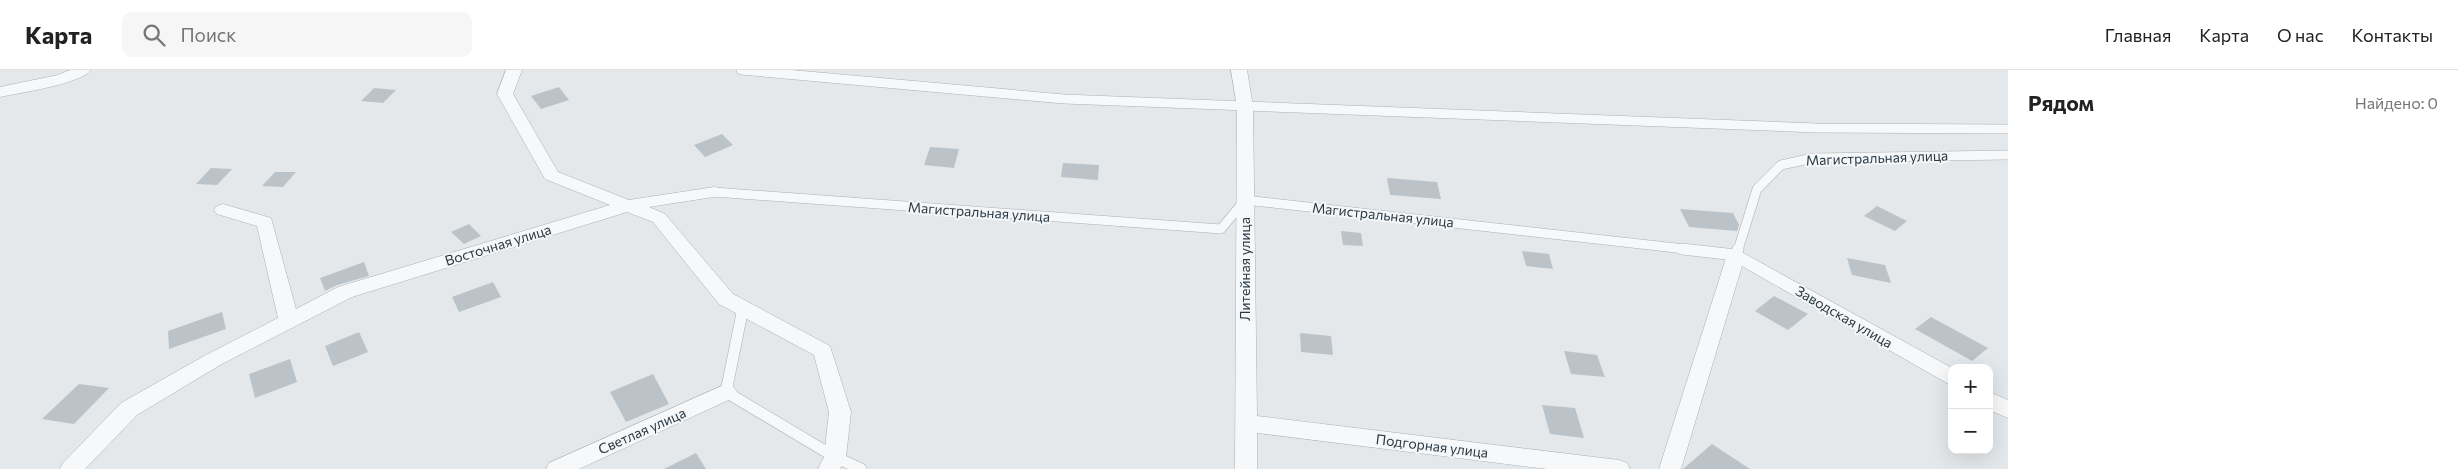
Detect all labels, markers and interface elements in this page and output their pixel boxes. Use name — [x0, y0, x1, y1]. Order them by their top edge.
search box — [122, 12, 472, 57]
text: Карта — [25, 20, 92, 49]
icon: search — [140, 21, 168, 49]
text: Поиск — [180, 23, 236, 46]
text: Главная — [2105, 24, 2171, 46]
text: Карта — [2199, 24, 2249, 46]
text: О нас — [2277, 24, 2324, 46]
text: Контакты — [2352, 24, 2433, 46]
text: Рядом — [2028, 90, 2094, 115]
text: Найдено: 0 — [2355, 93, 2438, 112]
street label: Магистральная улица — [1805, 147, 1948, 168]
street label: Магистральная улица — [907, 198, 1051, 225]
street label: Магистральная улица — [1311, 199, 1455, 230]
street label: Литейная улица — [1236, 217, 1253, 321]
street label: Восточная улица — [443, 220, 553, 269]
street label: Заводская улица — [1793, 282, 1896, 351]
map controls — [1948, 364, 1993, 454]
button: + — [1948, 364, 1993, 409]
street label: Светлая улица — [595, 404, 688, 458]
button: − — [1948, 409, 1993, 454]
street label: Подгорная улица — [1375, 430, 1489, 461]

